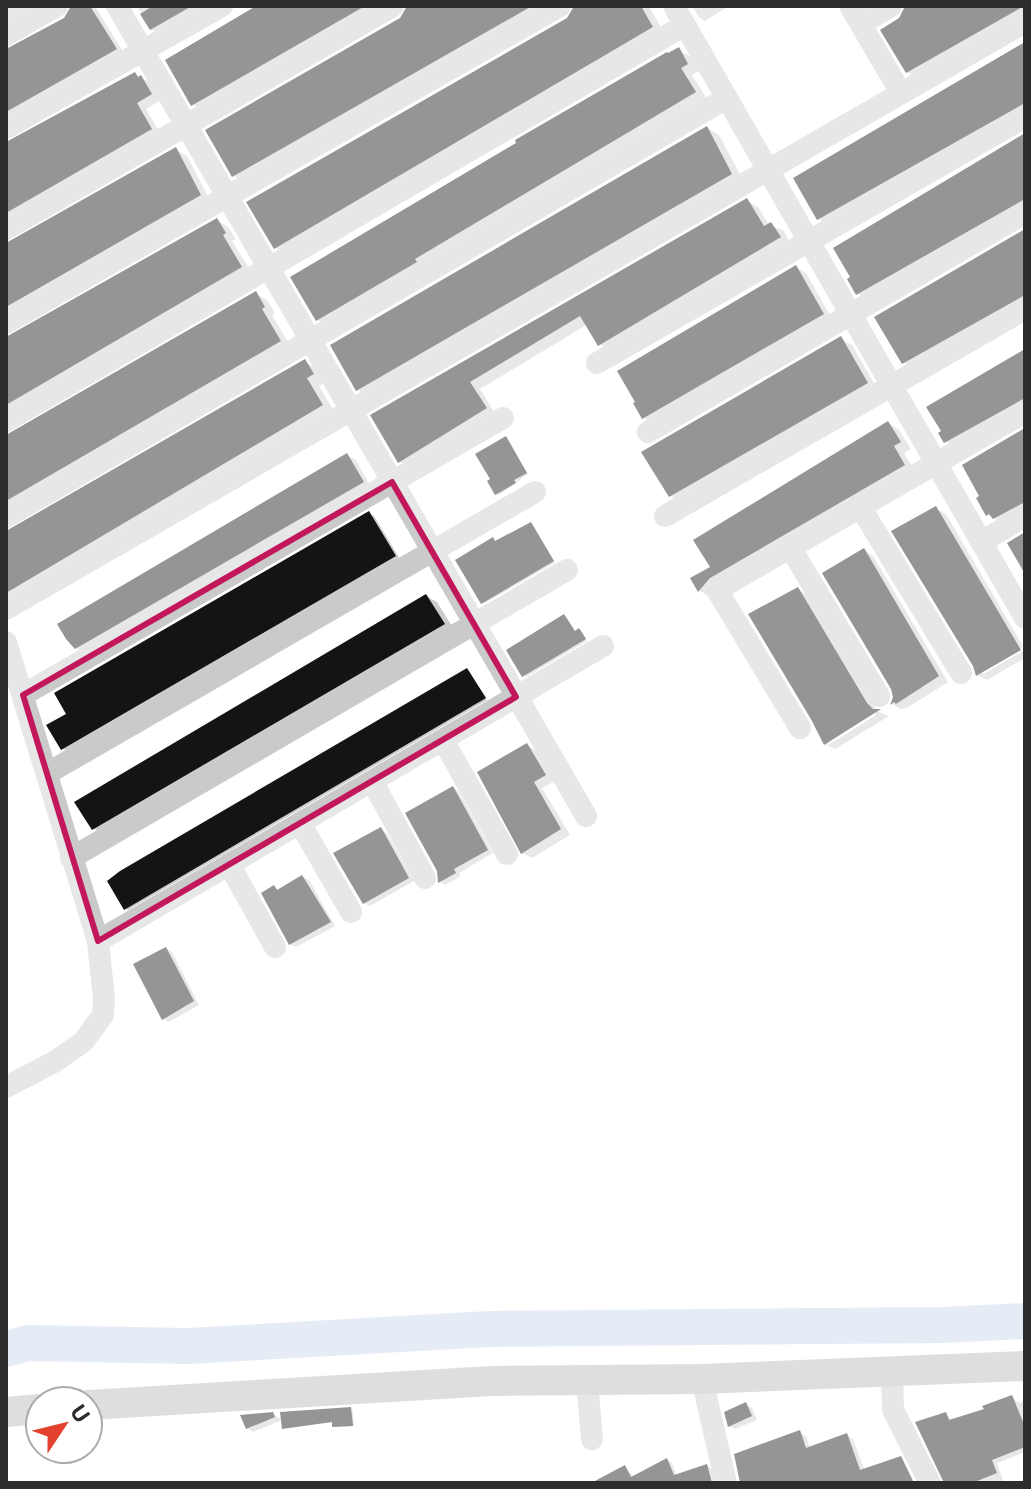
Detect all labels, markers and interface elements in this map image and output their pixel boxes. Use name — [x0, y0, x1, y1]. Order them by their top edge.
north arrow — [24, 1385, 104, 1465]
text: U — [64, 1398, 98, 1428]

